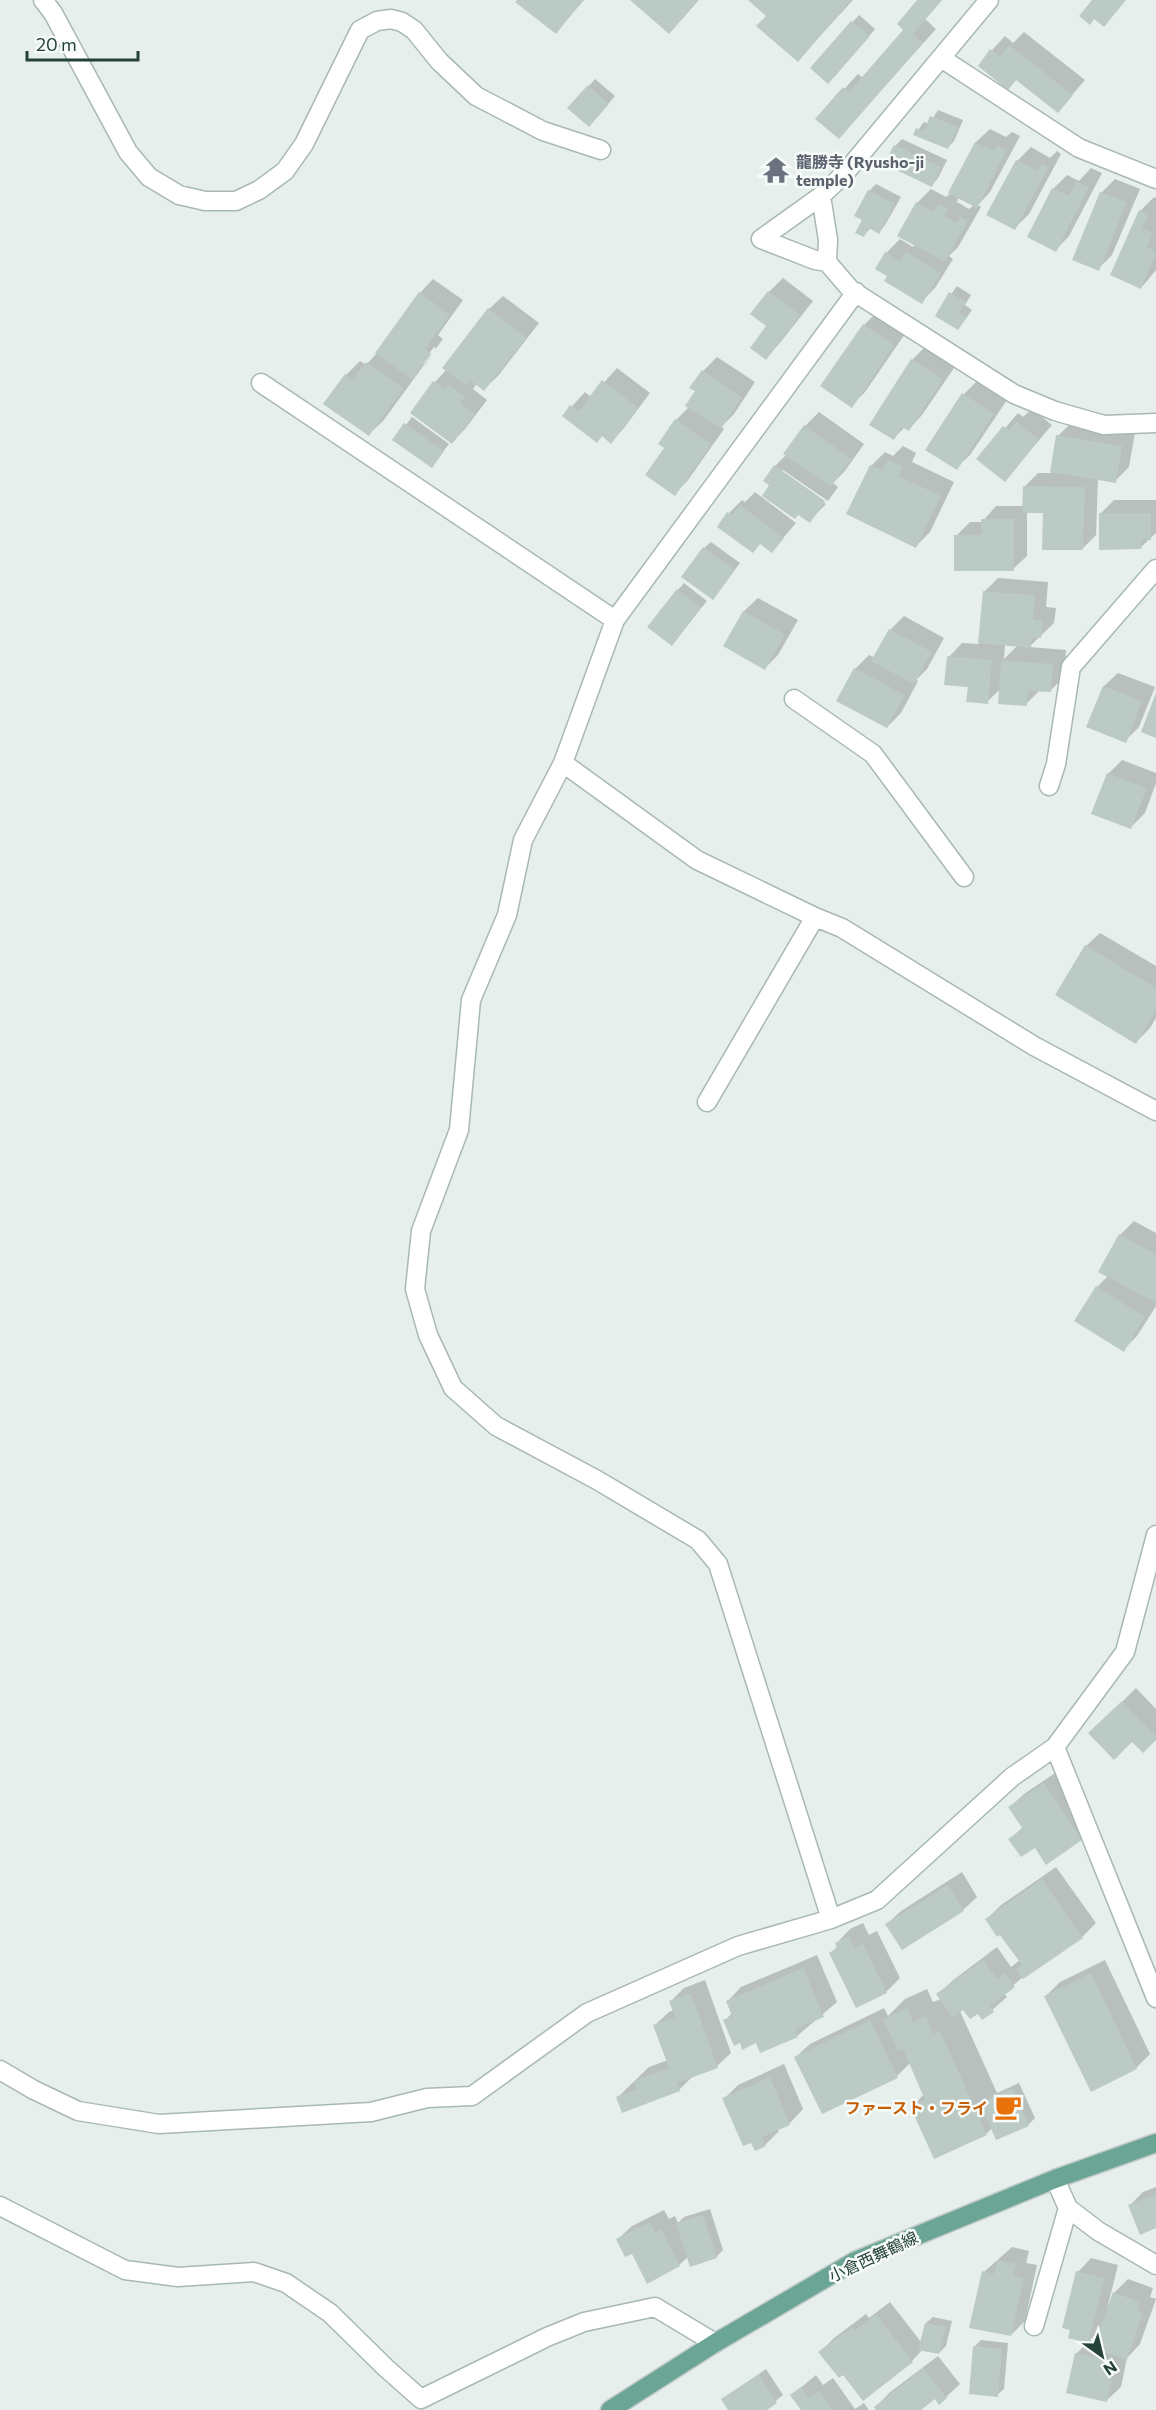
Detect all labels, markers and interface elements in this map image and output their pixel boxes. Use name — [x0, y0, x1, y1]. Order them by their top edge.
scale bar — [27, 24, 138, 62]
text: 20 m — [36, 33, 77, 55]
place label: 龍勝寺 (Ryusho-ji temple) — [796, 152, 924, 189]
temple icon: 龍勝寺 (Ryusho-ji temple) — [761, 155, 791, 185]
cafe icon: ファースト・フライ — [993, 2092, 1023, 2122]
place label: ファースト・フライ — [845, 2098, 988, 2117]
street label: 小倉西舞鶴線 — [825, 2227, 921, 2285]
north arrow — [1072, 2326, 1132, 2386]
text: N — [1100, 2358, 1121, 2380]

